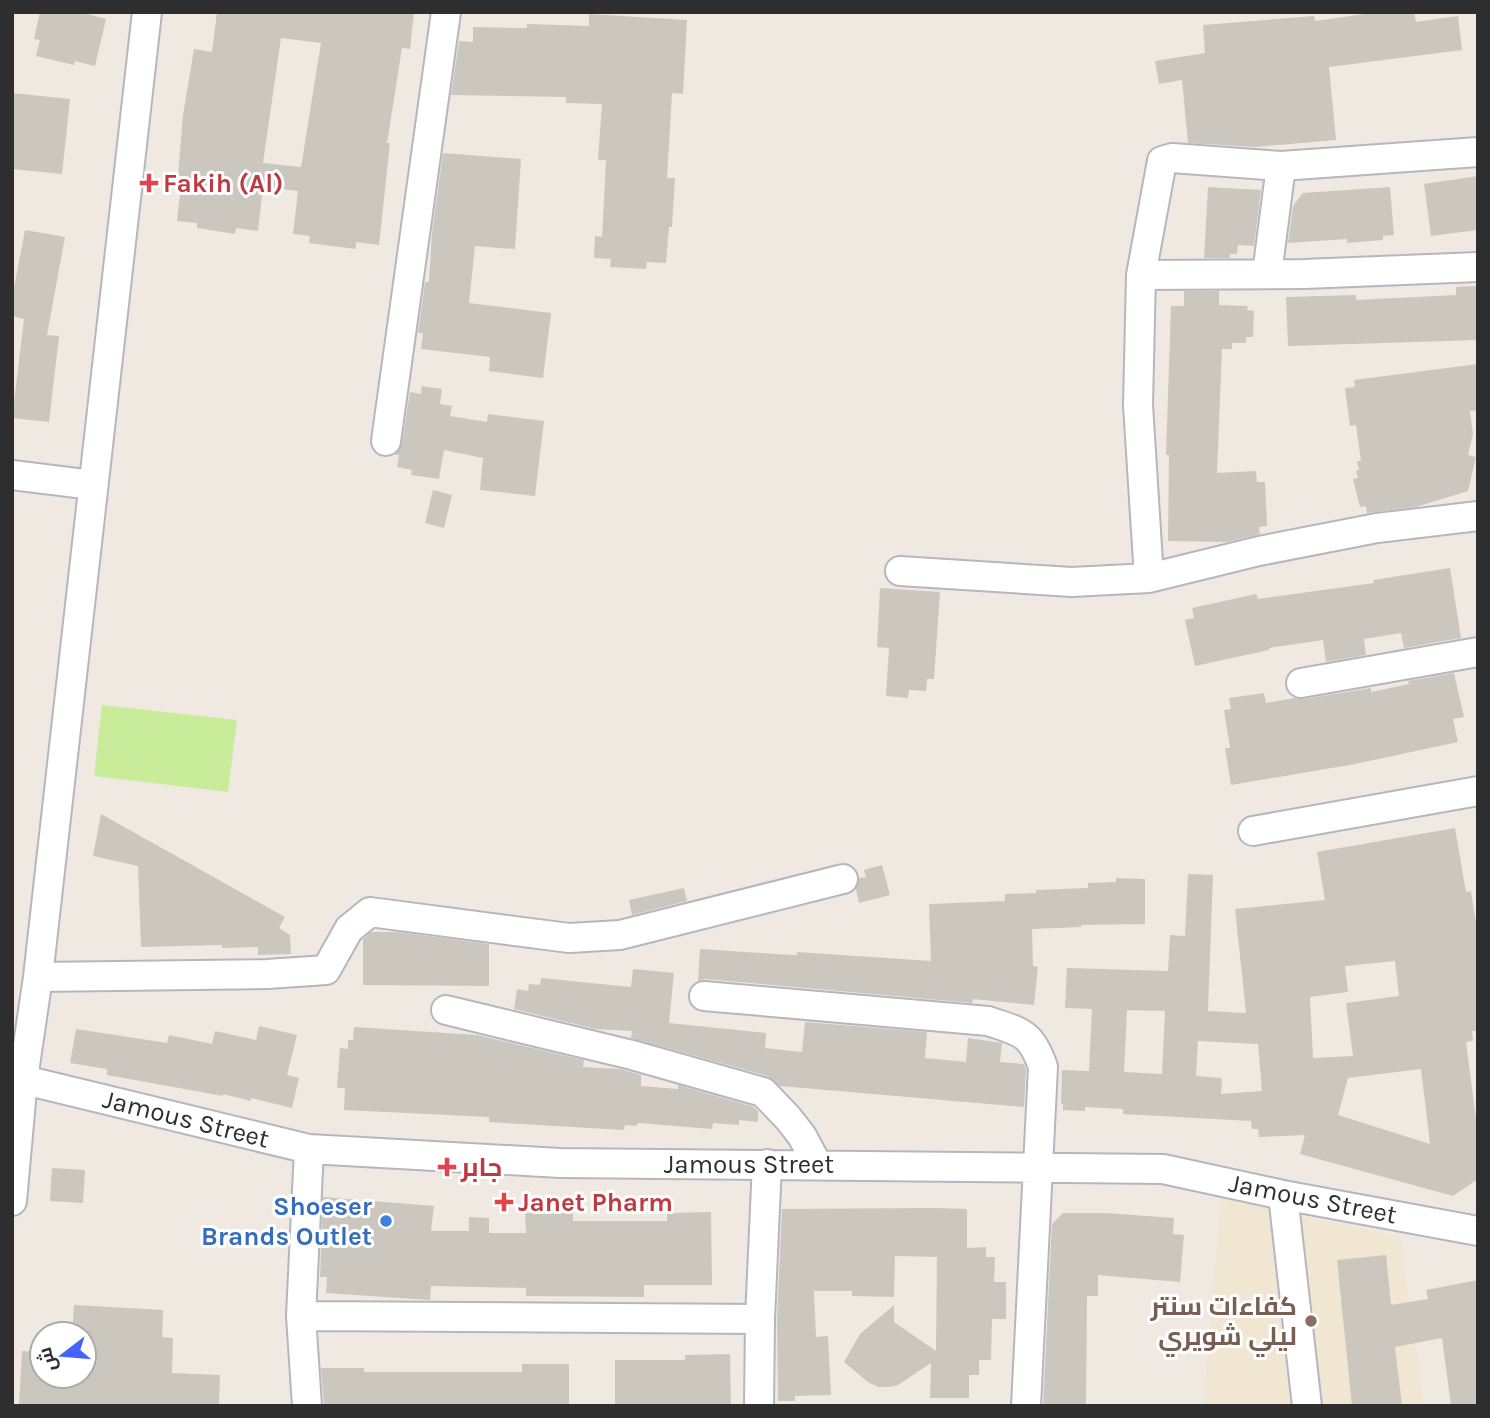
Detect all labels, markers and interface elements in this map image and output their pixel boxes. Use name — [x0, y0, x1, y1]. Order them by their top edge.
place label: Fakih (Al) — [163, 168, 283, 199]
marker: Fakih (Al) — [141, 175, 157, 191]
street label: Jamous Street — [100, 1083, 273, 1155]
street label: Jamous Street — [664, 1149, 834, 1180]
place label: جابر — [460, 1152, 502, 1183]
marker: جابر — [439, 1159, 455, 1175]
street label: Jamous Street — [1226, 1168, 1400, 1231]
place label: Janet Pharm — [518, 1187, 673, 1218]
place label: Shoeser Brands Outlet — [201, 1191, 373, 1252]
marker: Janet Pharm — [496, 1194, 512, 1210]
marker: Shoeser Brands Outlet — [378, 1213, 394, 1229]
place label: كفاءات سنتر ليلي شويري — [1150, 1291, 1297, 1357]
marker: كفاءات سنتر ليلي شويري — [1303, 1313, 1319, 1329]
north arrow — [28, 1320, 98, 1390]
text: ش — [34, 1345, 62, 1374]

